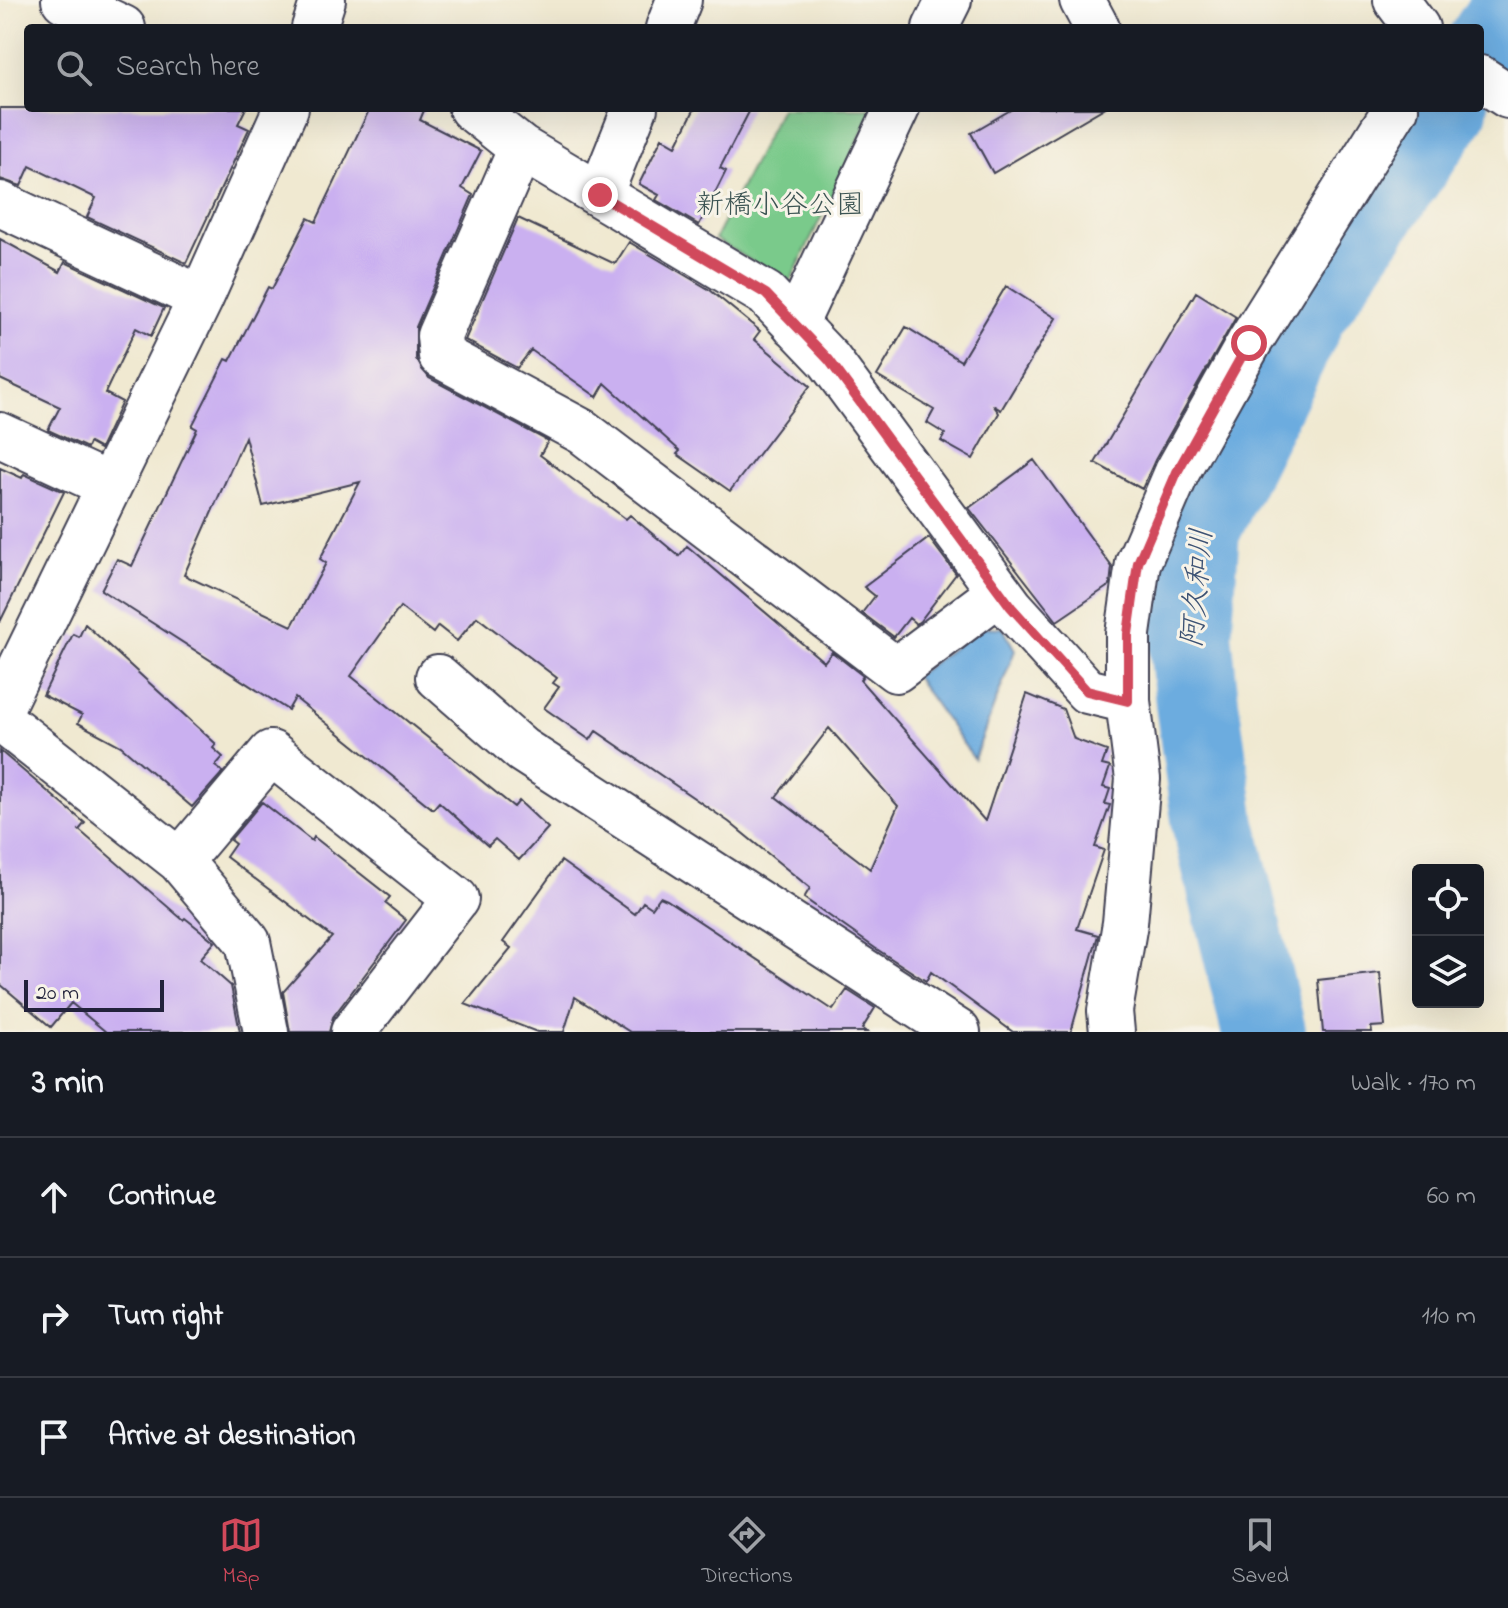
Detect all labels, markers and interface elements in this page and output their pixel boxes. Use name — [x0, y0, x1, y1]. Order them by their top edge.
search box — [24, 24, 1484, 112]
icon: search — [52, 46, 96, 90]
text: Search here — [116, 46, 260, 90]
route end — [582, 177, 618, 213]
park label: 新橋小谷公園 — [696, 186, 864, 227]
route start — [1231, 325, 1267, 361]
water label: 阿久和川 — [1172, 526, 1226, 650]
map controls — [1412, 864, 1484, 1008]
button: locate — [1412, 864, 1484, 936]
button: layers — [1412, 936, 1484, 1008]
scale bar — [24, 976, 164, 1012]
text: 20 m — [36, 978, 79, 1010]
text: 3 min — [32, 1059, 104, 1109]
text: Walk · 170 m — [1351, 1065, 1476, 1103]
icon: ahead — [32, 1175, 76, 1219]
text: Continue — [108, 1175, 216, 1219]
text: 60 m — [1427, 1178, 1476, 1216]
icon: right — [32, 1295, 76, 1339]
text: Turn right — [108, 1295, 223, 1339]
text: 110 m — [1422, 1298, 1476, 1336]
icon: arrive — [32, 1415, 76, 1459]
text: Arrive at destination — [108, 1415, 356, 1459]
tab: Map — [219, 1513, 263, 1593]
tab: Directions — [702, 1513, 793, 1593]
tab: Saved — [1231, 1513, 1289, 1593]

